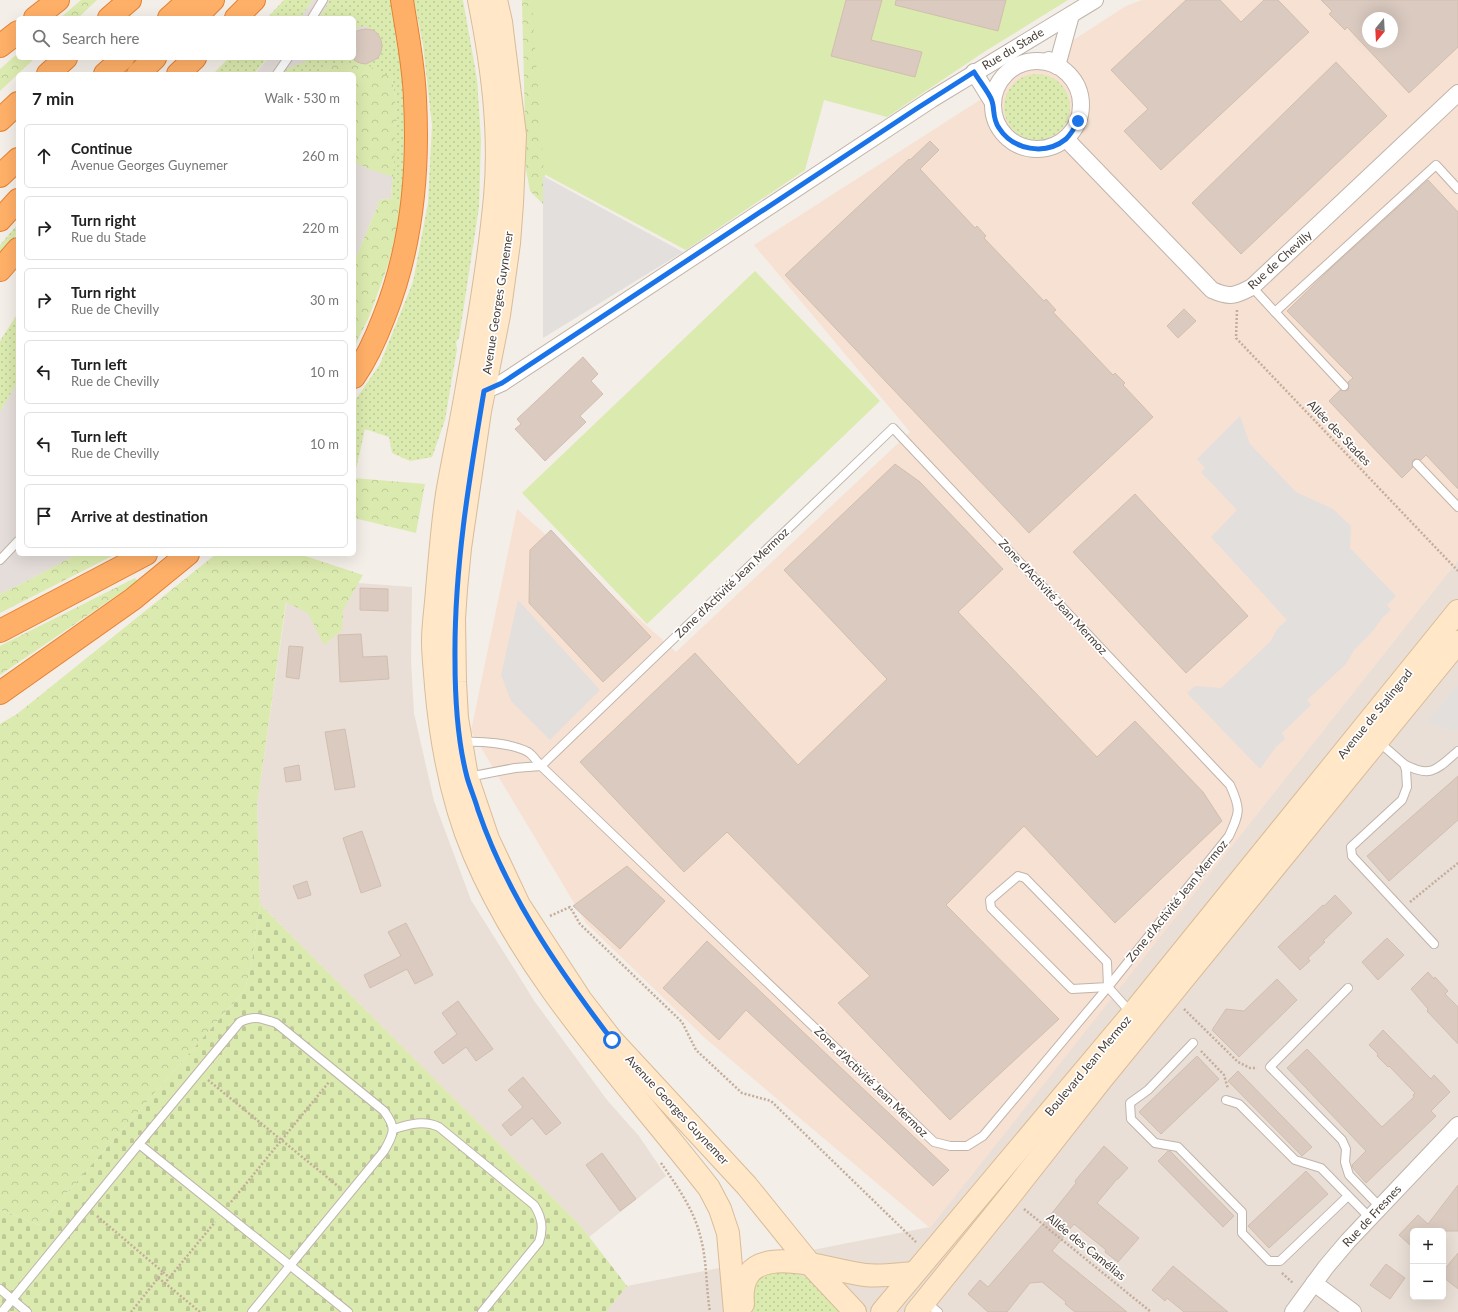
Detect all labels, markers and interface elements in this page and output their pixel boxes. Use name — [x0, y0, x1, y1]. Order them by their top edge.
north arrow — [1362, 12, 1398, 48]
search box — [16, 16, 356, 60]
street label: Rue du Stade — [979, 24, 1046, 73]
icon: search — [30, 27, 52, 49]
text: Search here — [62, 29, 139, 47]
text: 7 min — [32, 88, 74, 109]
text: Walk · 530 m — [264, 90, 340, 106]
route end — [1069, 112, 1087, 130]
text: Continue — [71, 139, 132, 157]
icon: ahead — [33, 145, 55, 167]
text: 260 m — [302, 148, 339, 164]
text: Avenue Georges Guynemer — [71, 157, 228, 173]
text: Turn right — [71, 211, 136, 229]
icon: right — [33, 217, 55, 239]
text: 220 m — [302, 220, 339, 236]
street label: Rue de Chevilly — [1244, 226, 1316, 292]
text: Rue du Stade — [71, 229, 146, 245]
street label: Avenue Georges Guynemer — [479, 230, 516, 376]
text: Turn right — [71, 283, 136, 301]
icon: right — [33, 289, 55, 311]
text: 30 m — [310, 292, 339, 308]
text: Rue de Chevilly — [71, 301, 159, 317]
text: Turn left — [71, 355, 127, 373]
icon: left — [33, 361, 55, 383]
text: 10 m — [310, 364, 339, 380]
text: Rue de Chevilly — [71, 373, 159, 389]
street label: Allée des Stades — [1304, 397, 1374, 469]
text: Turn left — [71, 427, 127, 445]
icon: left — [33, 433, 55, 455]
text: 10 m — [310, 436, 339, 452]
text: Rue de Chevilly — [71, 445, 159, 461]
icon: arrive — [33, 505, 55, 527]
text: Arrive at destination — [71, 507, 208, 525]
street label: Zone d'Activité Jean Mermoz — [672, 524, 792, 641]
street label: Zone d'Activité Jean Mermoz — [996, 536, 1111, 658]
street label: Avenue de Stalingrad — [1334, 666, 1415, 762]
street label: Zone d'Activité Jean Mermoz — [1123, 836, 1231, 965]
street label: Boulevard Jean Mermoz — [1041, 1012, 1134, 1119]
street label: Zone d'Activité Jean Mermoz — [811, 1023, 932, 1140]
route start — [603, 1031, 621, 1049]
street label: Avenue Georges Guynemer — [623, 1052, 733, 1168]
street label: Rue de Fresnes — [1339, 1181, 1404, 1250]
street label: Allée des Camélias — [1044, 1210, 1129, 1283]
map controls — [1410, 1228, 1446, 1300]
button: + — [1410, 1228, 1446, 1264]
button: − — [1410, 1264, 1446, 1300]

